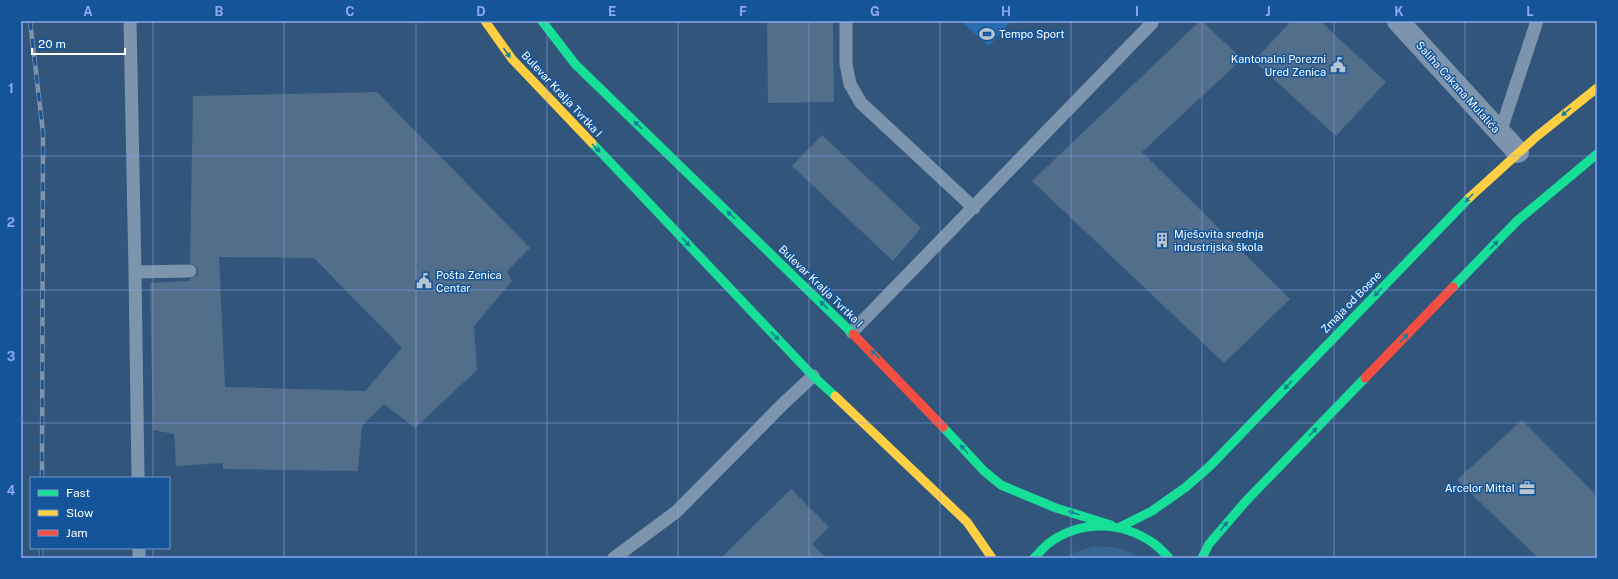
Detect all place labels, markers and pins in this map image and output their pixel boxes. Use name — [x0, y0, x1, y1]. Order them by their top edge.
sports icon: Tempo Sport — [978, 25, 996, 43]
place label: Tempo Sport — [999, 28, 1064, 40]
place label: Kantonalni Porezni Ured Zenica — [1231, 53, 1326, 78]
public building icon: Kantonalni Porezni Ured Zenica — [1329, 56, 1347, 74]
place label: Mješovita srednja industrijska škola — [1174, 228, 1264, 253]
building icon: Mješovita srednja industrijska škola — [1153, 231, 1171, 249]
place label: Pošta Zenica Centar — [436, 269, 502, 294]
public building icon: Pošta Zenica Centar — [415, 272, 433, 290]
office icon: Arcelor Mittal — [1518, 479, 1536, 497]
place label: Arcelor Mittal — [1445, 482, 1515, 494]

